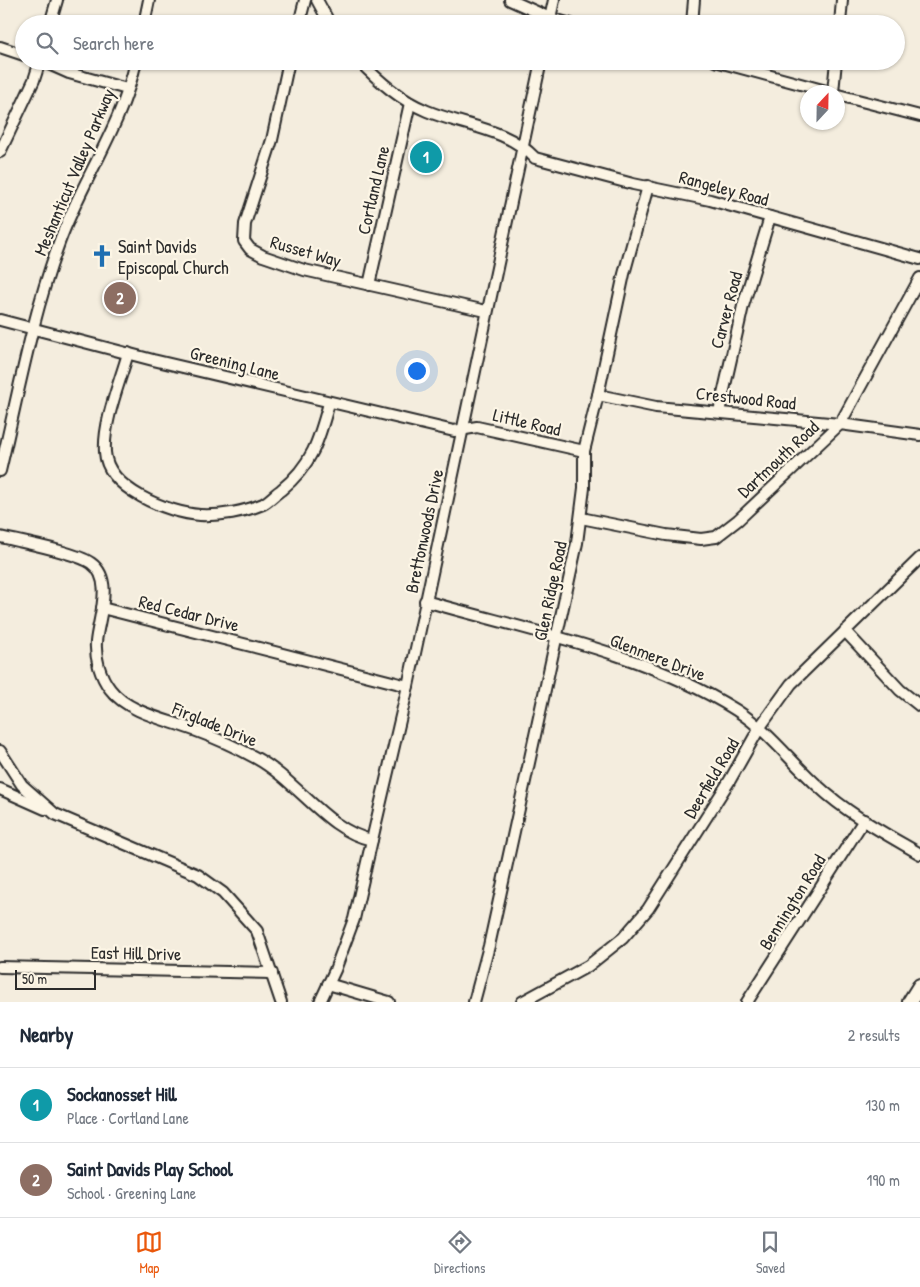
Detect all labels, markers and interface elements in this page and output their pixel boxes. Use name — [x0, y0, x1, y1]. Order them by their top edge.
search box — [15, 15, 905, 70]
icon: search — [33, 29, 61, 57]
text: Search here — [73, 30, 154, 56]
street label: Meshanticut Valley Parkway — [27, 84, 121, 259]
north arrow — [800, 85, 845, 130]
pin: 1 — [410, 138, 442, 176]
street label: Cortland Lane — [351, 143, 395, 237]
street label: Rangeley Road — [676, 164, 772, 212]
street label: Russet Way — [268, 229, 345, 273]
place label: Saint Davids Episcopal Church — [118, 234, 229, 280]
church icon: Saint Davids Episcopal Church — [89, 243, 115, 269]
street label: Carver Road — [704, 269, 748, 351]
pin: 2 — [104, 279, 136, 317]
street label: Greening Lane — [188, 340, 282, 386]
your location — [404, 358, 430, 384]
street label: Crestwood Road — [695, 380, 797, 416]
street label: Little Road — [491, 402, 563, 442]
street label: Dartmouth Road — [732, 415, 824, 503]
street label: Brettonwoods Drive — [399, 467, 449, 595]
street label: Glen Ridge Road — [527, 539, 573, 643]
street label: Red Cedar Drive — [136, 588, 242, 638]
street label: Glenmere Drive — [607, 627, 709, 687]
street label: Firglade Drive — [168, 695, 261, 752]
street label: Deerfield Road — [677, 733, 745, 823]
street label: Bennington Road — [753, 850, 831, 954]
street label: East Hill Drive — [91, 940, 181, 966]
scale bar — [15, 967, 96, 990]
text: 50 m — [22, 969, 47, 988]
text: Nearby — [20, 1020, 73, 1049]
text: 2 results — [848, 1024, 900, 1046]
text: Sockanosset Hill — [67, 1081, 177, 1107]
text: 1 — [33, 1094, 39, 1116]
text: 130 m — [865, 1094, 900, 1116]
text: Place · Cortland Lane — [67, 1107, 189, 1129]
text: Saint Davids Play School — [67, 1156, 233, 1182]
text: 2 — [32, 1169, 40, 1191]
text: 190 m — [867, 1169, 900, 1191]
text: School · Greening Lane — [67, 1182, 196, 1204]
tab: Map — [135, 1228, 163, 1277]
tab: Directions — [434, 1228, 485, 1277]
tab: Saved — [756, 1228, 785, 1277]

